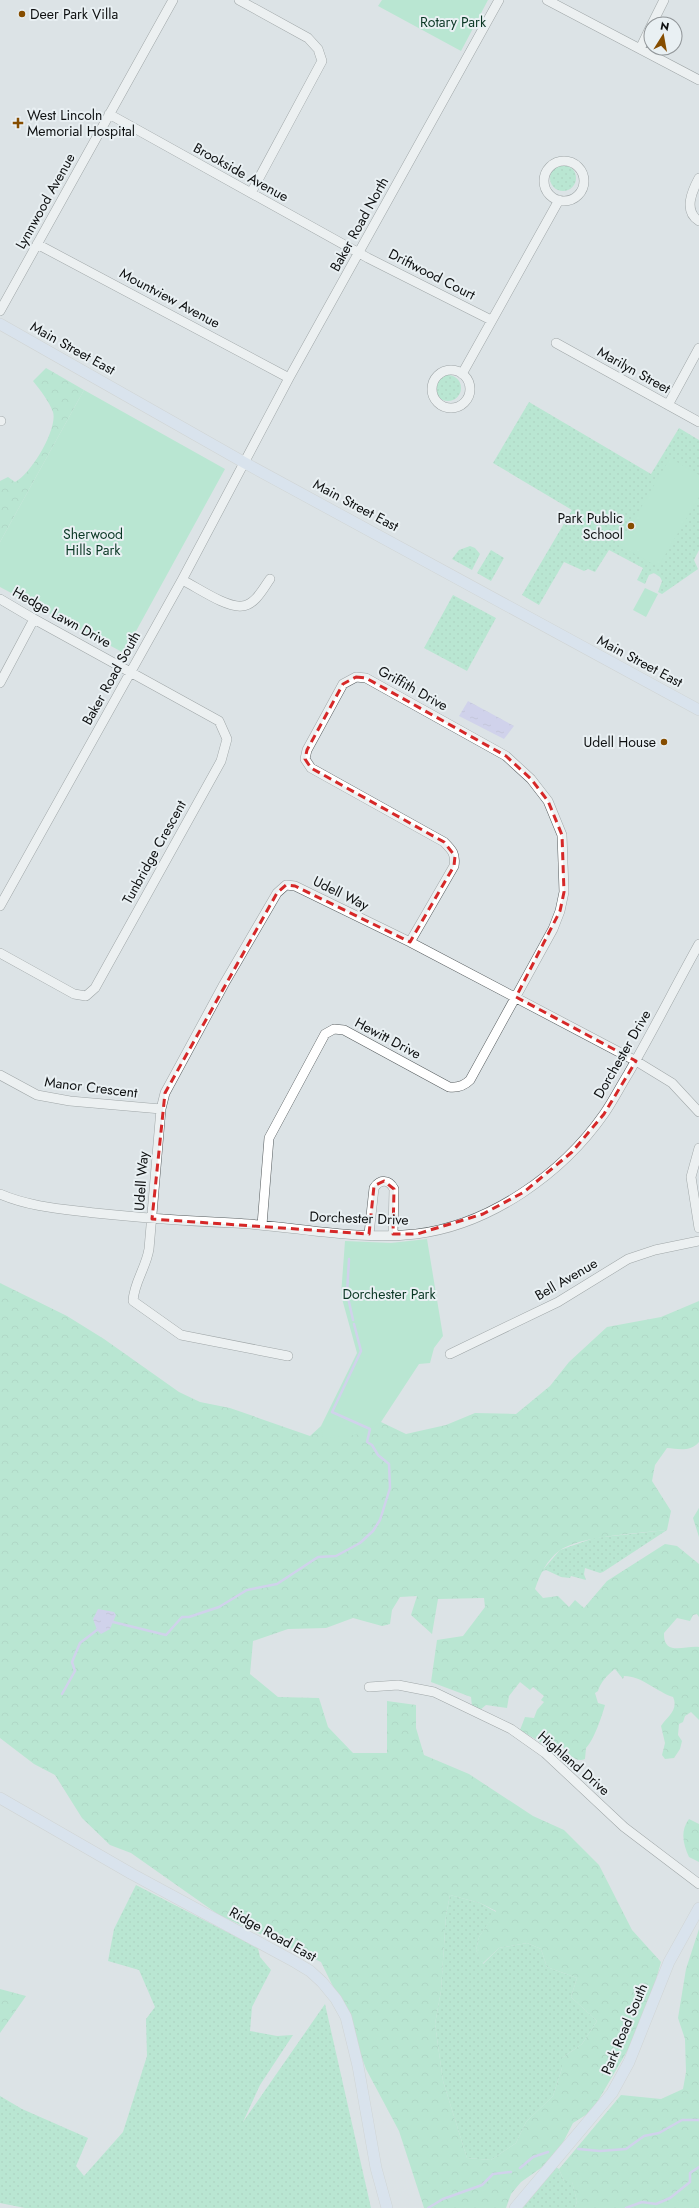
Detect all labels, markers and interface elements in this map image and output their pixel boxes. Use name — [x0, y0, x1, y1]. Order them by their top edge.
place label: Deer Park Villa — [30, 4, 118, 24]
marker: Deer Park Villa — [17, 9, 27, 19]
park label: Rotary Park — [420, 12, 487, 32]
north arrow — [643, 16, 683, 56]
text: N — [659, 17, 671, 35]
place label: West Lincoln Memorial Hospital — [27, 105, 135, 141]
marker: West Lincoln Memorial Hospital — [12, 117, 24, 129]
street label: Brookside Avenue — [190, 138, 292, 206]
street label: Lynnwood Avenue — [10, 149, 80, 253]
street label: Baker Road North — [325, 173, 393, 275]
street label: Driftwood Court — [385, 244, 479, 305]
street label: Mountview Avenue — [116, 263, 224, 333]
street label: Main Street East — [27, 316, 120, 380]
street label: Marilyn Street — [594, 342, 675, 399]
street label: Main Street East — [310, 474, 403, 536]
place label: Park Public School — [558, 508, 623, 544]
marker: Park Public School — [626, 521, 636, 531]
park label: Sherwood Hills Park — [63, 524, 123, 560]
street label: Hedge Lawn Drive — [9, 582, 115, 652]
street label: Baker Road South — [77, 627, 145, 729]
street label: Main Street East — [594, 630, 687, 692]
street label: Griffith Drive — [374, 661, 452, 715]
place label: Udell House — [584, 732, 656, 752]
marker: Udell House — [659, 737, 669, 747]
street label: Tunbridge Crescent — [117, 796, 191, 907]
street label: Udell Way — [310, 871, 373, 915]
street label: Dorchester Drive — [589, 1006, 655, 1102]
street label: Hewitt Drive — [351, 1012, 425, 1064]
street label: Manor Crescent — [43, 1071, 139, 1103]
street label: Udell Way — [129, 1150, 153, 1212]
street label: Dorchester Drive — [309, 1206, 409, 1230]
street label: Bell Avenue — [531, 1253, 601, 1305]
park label: Dorchester Park — [342, 1284, 436, 1304]
street label: Highland Drive — [534, 1726, 614, 1800]
street label: Ridge Road East — [226, 1902, 321, 1966]
street label: Park Road South — [596, 1980, 652, 2078]

